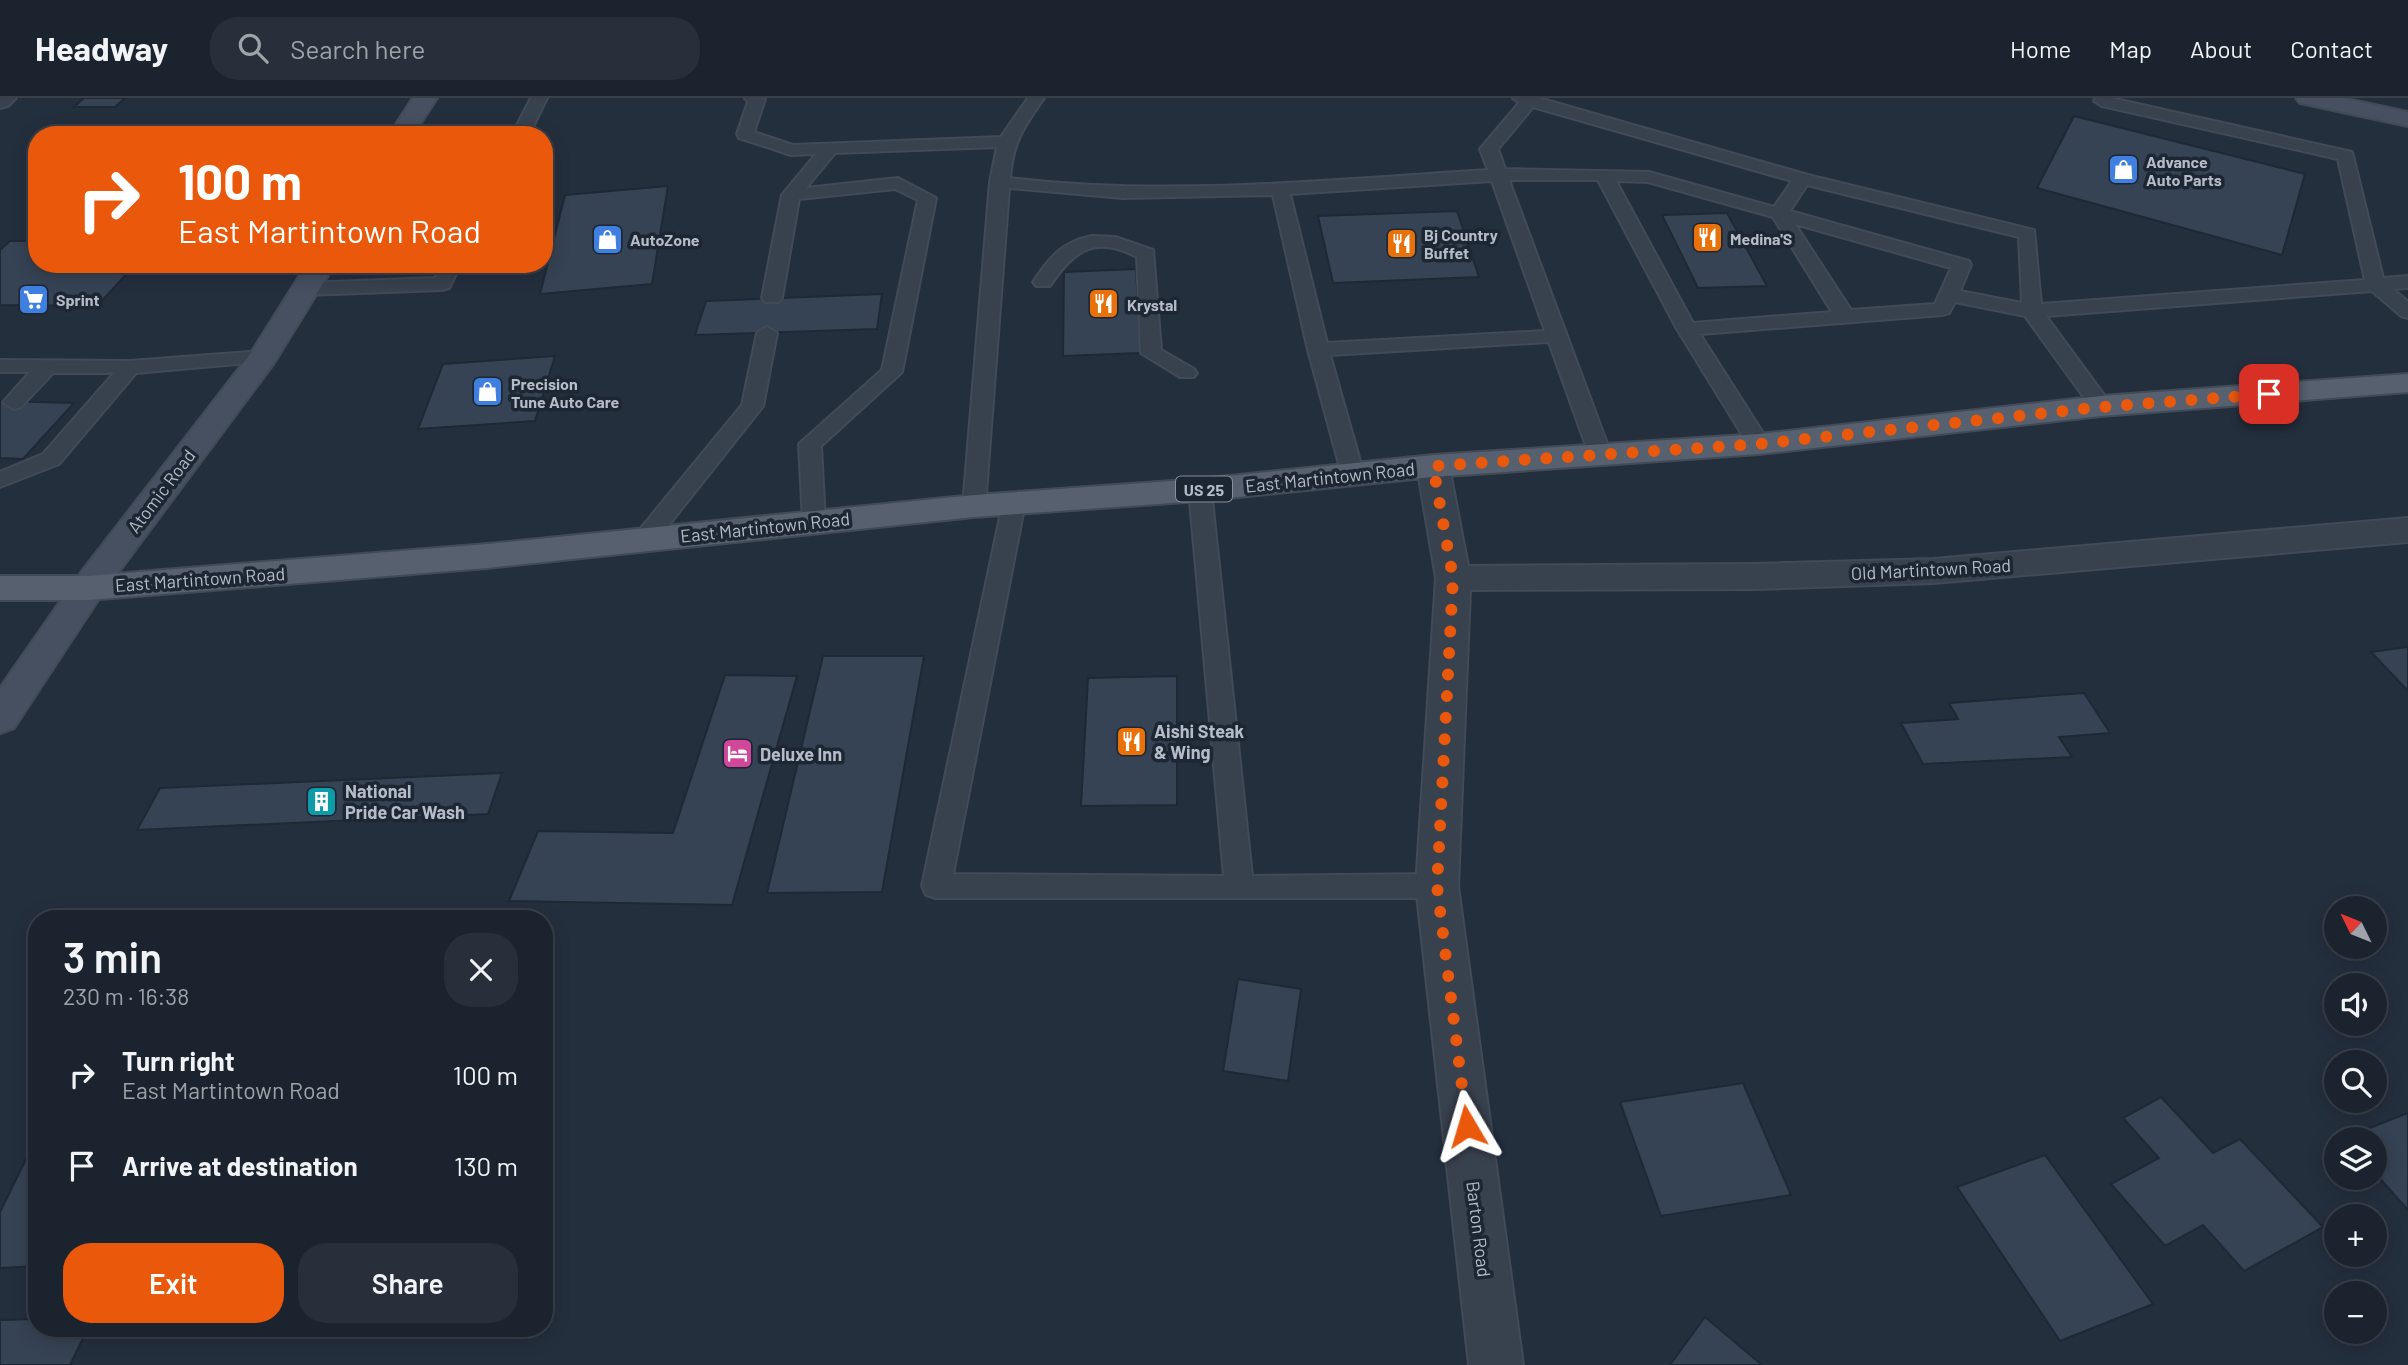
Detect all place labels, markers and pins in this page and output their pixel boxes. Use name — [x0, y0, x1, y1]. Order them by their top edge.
place label: Advance Auto Parts — [2146, 152, 2222, 189]
shop icon: Advance Auto Parts — [2106, 153, 2140, 187]
restaurant icon: Medina'S — [1690, 221, 1724, 255]
shop icon: AutoZone — [590, 222, 624, 256]
place label: Bj Country Buffet — [1424, 225, 1498, 262]
restaurant icon: Bj Country Buffet — [1384, 226, 1418, 260]
place label: Medina'S — [1730, 229, 1792, 248]
place label: AutoZone — [630, 230, 700, 249]
supermarket icon: Sprint — [16, 282, 50, 316]
restaurant icon: Krystal — [1087, 287, 1121, 321]
place label: Sprint — [56, 290, 100, 309]
place label: Krystal — [1127, 295, 1177, 314]
pin — [2239, 364, 2299, 424]
place label: Precision Tune Auto Care — [511, 374, 620, 411]
shop icon: Precision Tune Auto Care — [471, 375, 505, 409]
place label: Aishi Steak & Wing — [1154, 720, 1244, 763]
restaurant icon: Aishi Steak & Wing — [1114, 724, 1148, 758]
hotel icon: Deluxe Inn — [720, 737, 754, 771]
place label: Deluxe Inn — [760, 743, 842, 765]
place label: National Pride Car Wash — [345, 780, 465, 823]
building icon: National Pride Car Wash — [305, 784, 339, 818]

